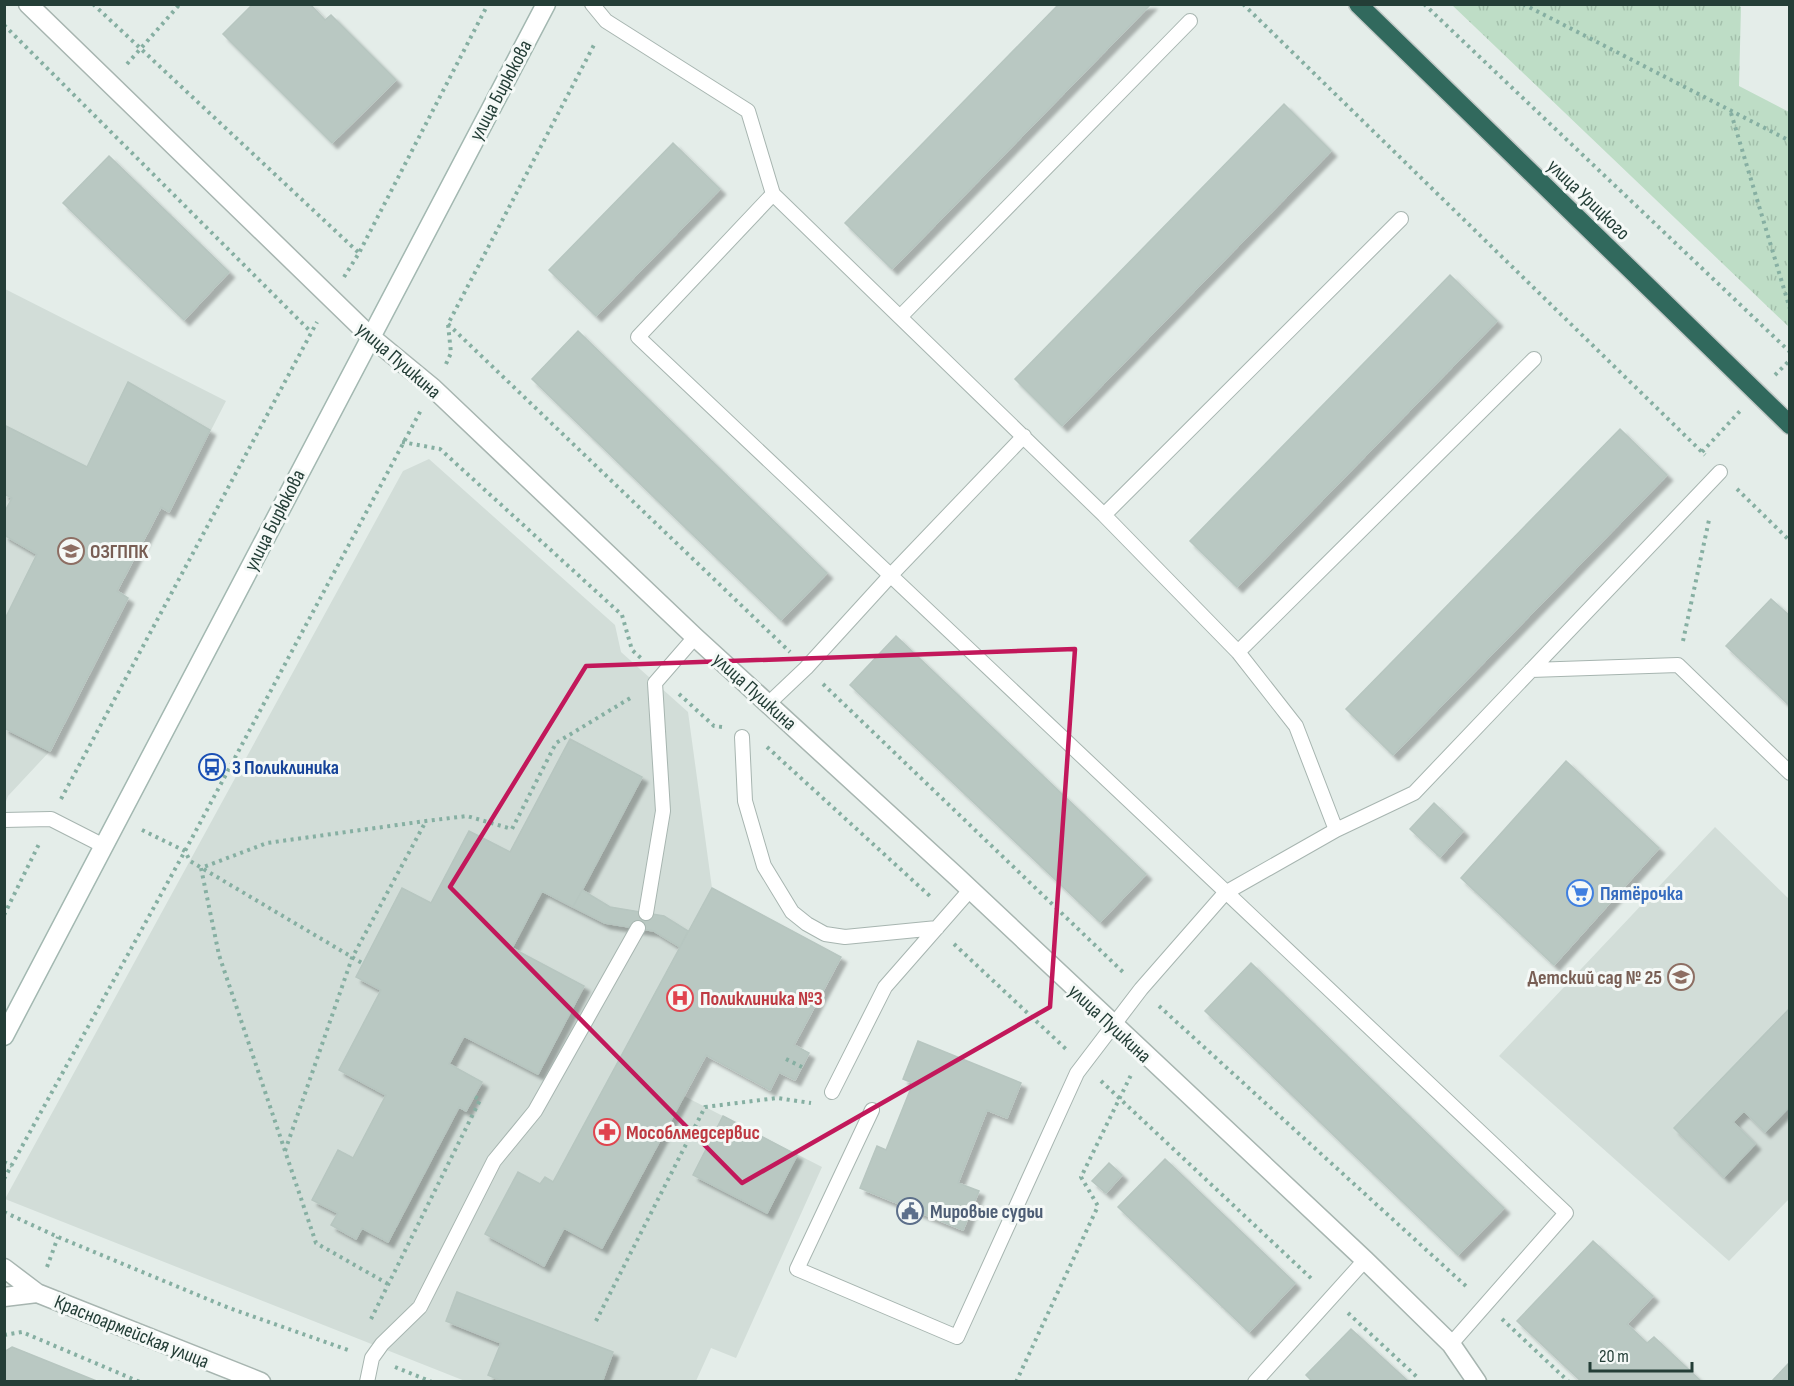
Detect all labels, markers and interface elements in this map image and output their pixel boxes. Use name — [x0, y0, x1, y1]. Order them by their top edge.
street label: улица Бирюкова — [464, 36, 537, 145]
street label: улица Урицкого — [1542, 154, 1635, 245]
street label: улица Пушкина — [351, 317, 446, 404]
street label: улица Бирюкова — [239, 466, 311, 575]
school or university icon: ОЗГППК — [56, 536, 86, 566]
place label: ОЗГППК — [90, 540, 149, 564]
street label: улица Пушкина — [707, 648, 801, 736]
bus stop icon: 3 Поликлиника — [197, 752, 227, 782]
place label: 3 Поликлиника — [232, 756, 339, 780]
supermarket icon: Пятёрочка — [1565, 878, 1595, 908]
place label: Пятёрочка — [1600, 882, 1683, 906]
school or university icon: Детский сад № 25 — [1666, 962, 1696, 992]
place label: Детский сад № 25 — [1527, 966, 1662, 990]
street label: улица Пушкина — [1063, 979, 1156, 1068]
hospital icon: Поликлиника №3 — [665, 983, 695, 1013]
place label: Поликлиника №3 — [700, 987, 823, 1011]
pharmacy icon: Мособлмедсервис — [592, 1117, 622, 1147]
place label: Мособлмедсервис — [626, 1121, 760, 1145]
public building icon: Мировые судьи — [895, 1196, 925, 1226]
place label: Мировые судьи — [930, 1200, 1043, 1224]
street label: Красноармейская улица — [51, 1290, 213, 1374]
scale bar — [1590, 1335, 1692, 1373]
text: 20 m — [1599, 1346, 1629, 1367]

